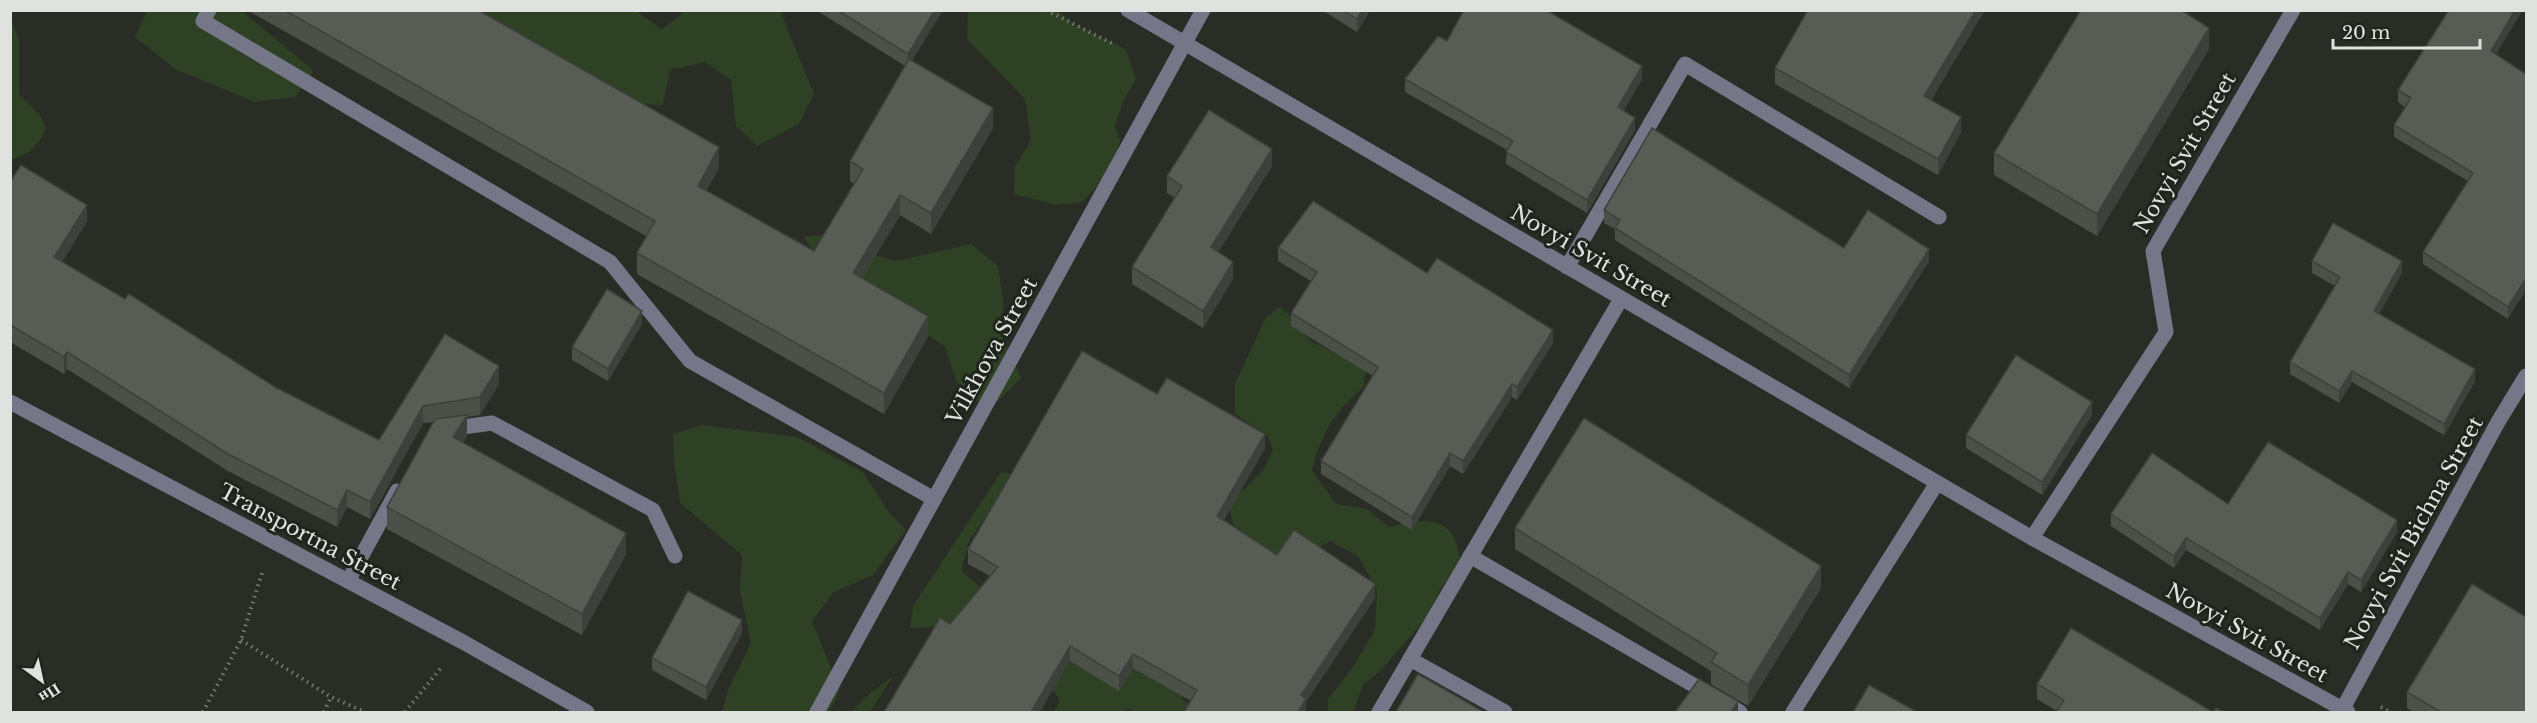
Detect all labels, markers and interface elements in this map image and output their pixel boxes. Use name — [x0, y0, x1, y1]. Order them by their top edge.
scale bar — [2333, 12, 2480, 50]
text: 20 m — [2342, 22, 2390, 44]
street label: Novyi Svit Street — [2128, 68, 2242, 238]
street label: Novyi Svit Street — [1506, 199, 1676, 313]
street label: Vilkhova Street — [940, 273, 1043, 430]
street label: Novyi Svit Bichna Street — [2339, 412, 2489, 654]
street label: Transportna Street — [215, 478, 405, 596]
street label: Novyi Svit Street — [2161, 578, 2333, 688]
north arrow — [12, 651, 72, 711]
text: Пн — [36, 679, 65, 708]

